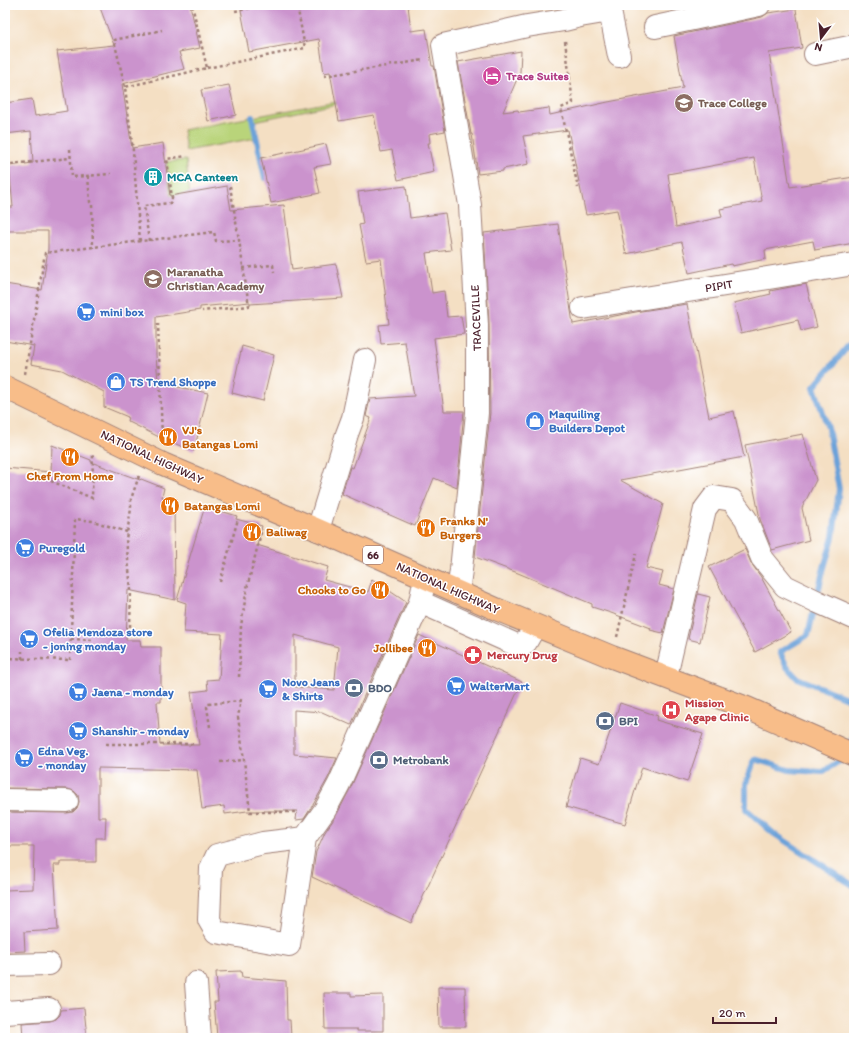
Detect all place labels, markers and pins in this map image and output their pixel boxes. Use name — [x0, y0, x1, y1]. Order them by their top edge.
hotel icon: Trace Suites — [481, 65, 503, 87]
place label: Trace Suites — [505, 69, 569, 83]
school or university icon: Trace College — [673, 92, 695, 114]
place label: Trace College — [697, 96, 767, 111]
building icon: MCA Canteen — [142, 166, 164, 188]
place label: MCA Canteen — [167, 170, 238, 184]
place label: Maranatha Christian Academy — [167, 265, 265, 294]
school or university icon: Maranatha Christian Academy — [142, 268, 164, 290]
supermarket icon: mini box — [75, 301, 97, 323]
place label: mini box — [99, 305, 145, 319]
shop icon: TS Trend Shoppe — [105, 371, 127, 393]
place label: TS Trend Shoppe — [129, 375, 217, 390]
place label: Maquiling Builders Depot — [549, 407, 626, 436]
shop icon: Maquiling Builders Depot — [524, 410, 546, 432]
place label: VJ's Batangas Lomi — [182, 423, 258, 452]
restaurant icon: VJ's Batangas Lomi — [157, 426, 179, 448]
restaurant icon: Chef From Home — [59, 446, 81, 468]
place label: Chef From Home — [27, 469, 114, 483]
restaurant icon: Batangas Lomi — [159, 495, 181, 517]
place label: Batangas Lomi — [184, 499, 260, 514]
place label: Franks N' Burgers — [440, 514, 489, 543]
restaurant icon: Franks N' Burgers — [415, 517, 437, 539]
restaurant icon: Baliwag — [241, 521, 263, 543]
place label: Baliwag — [266, 525, 308, 540]
supermarket icon: Puregold — [14, 537, 36, 559]
place label: Puregold — [39, 541, 86, 556]
restaurant icon: Chooks to Go — [369, 579, 391, 601]
place label: Chooks to Go — [298, 583, 366, 597]
place label: Ofelia Mendoza store - joning monday — [43, 625, 153, 654]
supermarket icon: Ofelia Mendoza store - joning monday — [18, 628, 40, 650]
restaurant icon: Jollibee — [416, 637, 438, 659]
place label: Jollibee — [373, 641, 413, 655]
pharmacy icon: Mercury Drug — [462, 644, 484, 666]
place label: Mercury Drug — [487, 648, 558, 663]
place label: Novo Jeans & Shirts — [282, 675, 341, 703]
supermarket icon: WalterMart — [445, 675, 467, 697]
bank icon: BDO — [343, 677, 365, 699]
supermarket icon: Novo Jeans & Shirts — [257, 678, 279, 700]
place label: WalterMart — [470, 679, 530, 693]
supermarket icon: Jaena - monday — [67, 681, 89, 703]
place label: BDO — [368, 681, 392, 695]
place label: Jaena - monday — [91, 685, 174, 700]
place label: Mission Agape Clinic — [684, 696, 749, 725]
hospital icon: Mission Agape Clinic — [660, 699, 682, 721]
bank icon: BPI — [594, 710, 616, 732]
place label: BPI — [619, 714, 639, 728]
supermarket icon: Shanshir - monday — [67, 720, 89, 742]
place label: Shanshir - monday — [92, 724, 189, 739]
place label: Edna Veg. - monday — [38, 744, 89, 773]
supermarket icon: Edna Veg. - monday — [13, 747, 35, 769]
bank icon: Metrobank — [368, 749, 390, 771]
place label: Metrobank — [393, 753, 450, 767]

